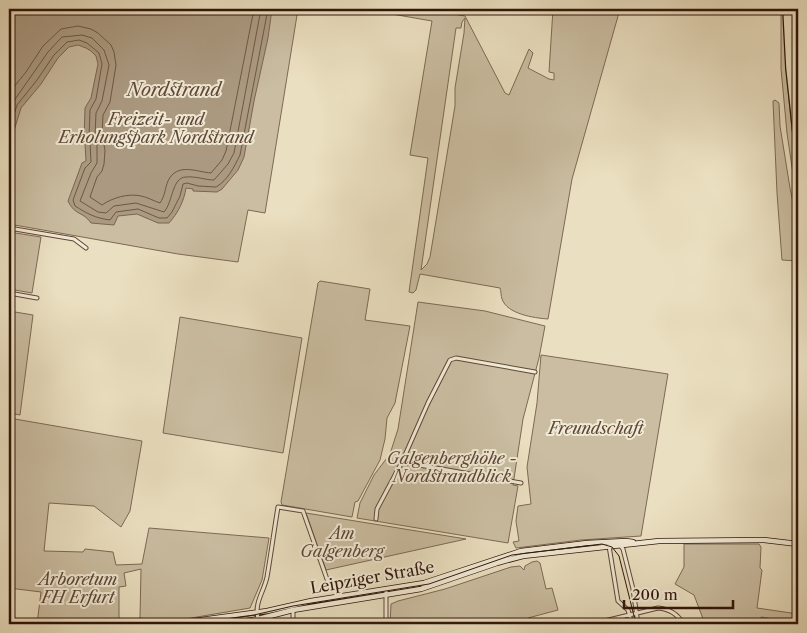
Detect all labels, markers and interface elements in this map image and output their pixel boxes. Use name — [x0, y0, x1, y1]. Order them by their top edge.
water label: Nordstrand — [125, 79, 223, 101]
park label: Freizeit- und Erholungspark Nordstrand — [56, 109, 255, 147]
park label: Freundschaft — [546, 418, 645, 438]
park label: Galgenberghöhe - Nordstrandblick — [387, 448, 517, 486]
park label: Am Galgenberg — [300, 523, 386, 561]
street label: Leipziger Straße — [308, 556, 436, 598]
park label: Arboretum FH Erfurt — [36, 569, 117, 607]
scale bar — [624, 578, 733, 610]
text: 200 m — [632, 585, 678, 604]

